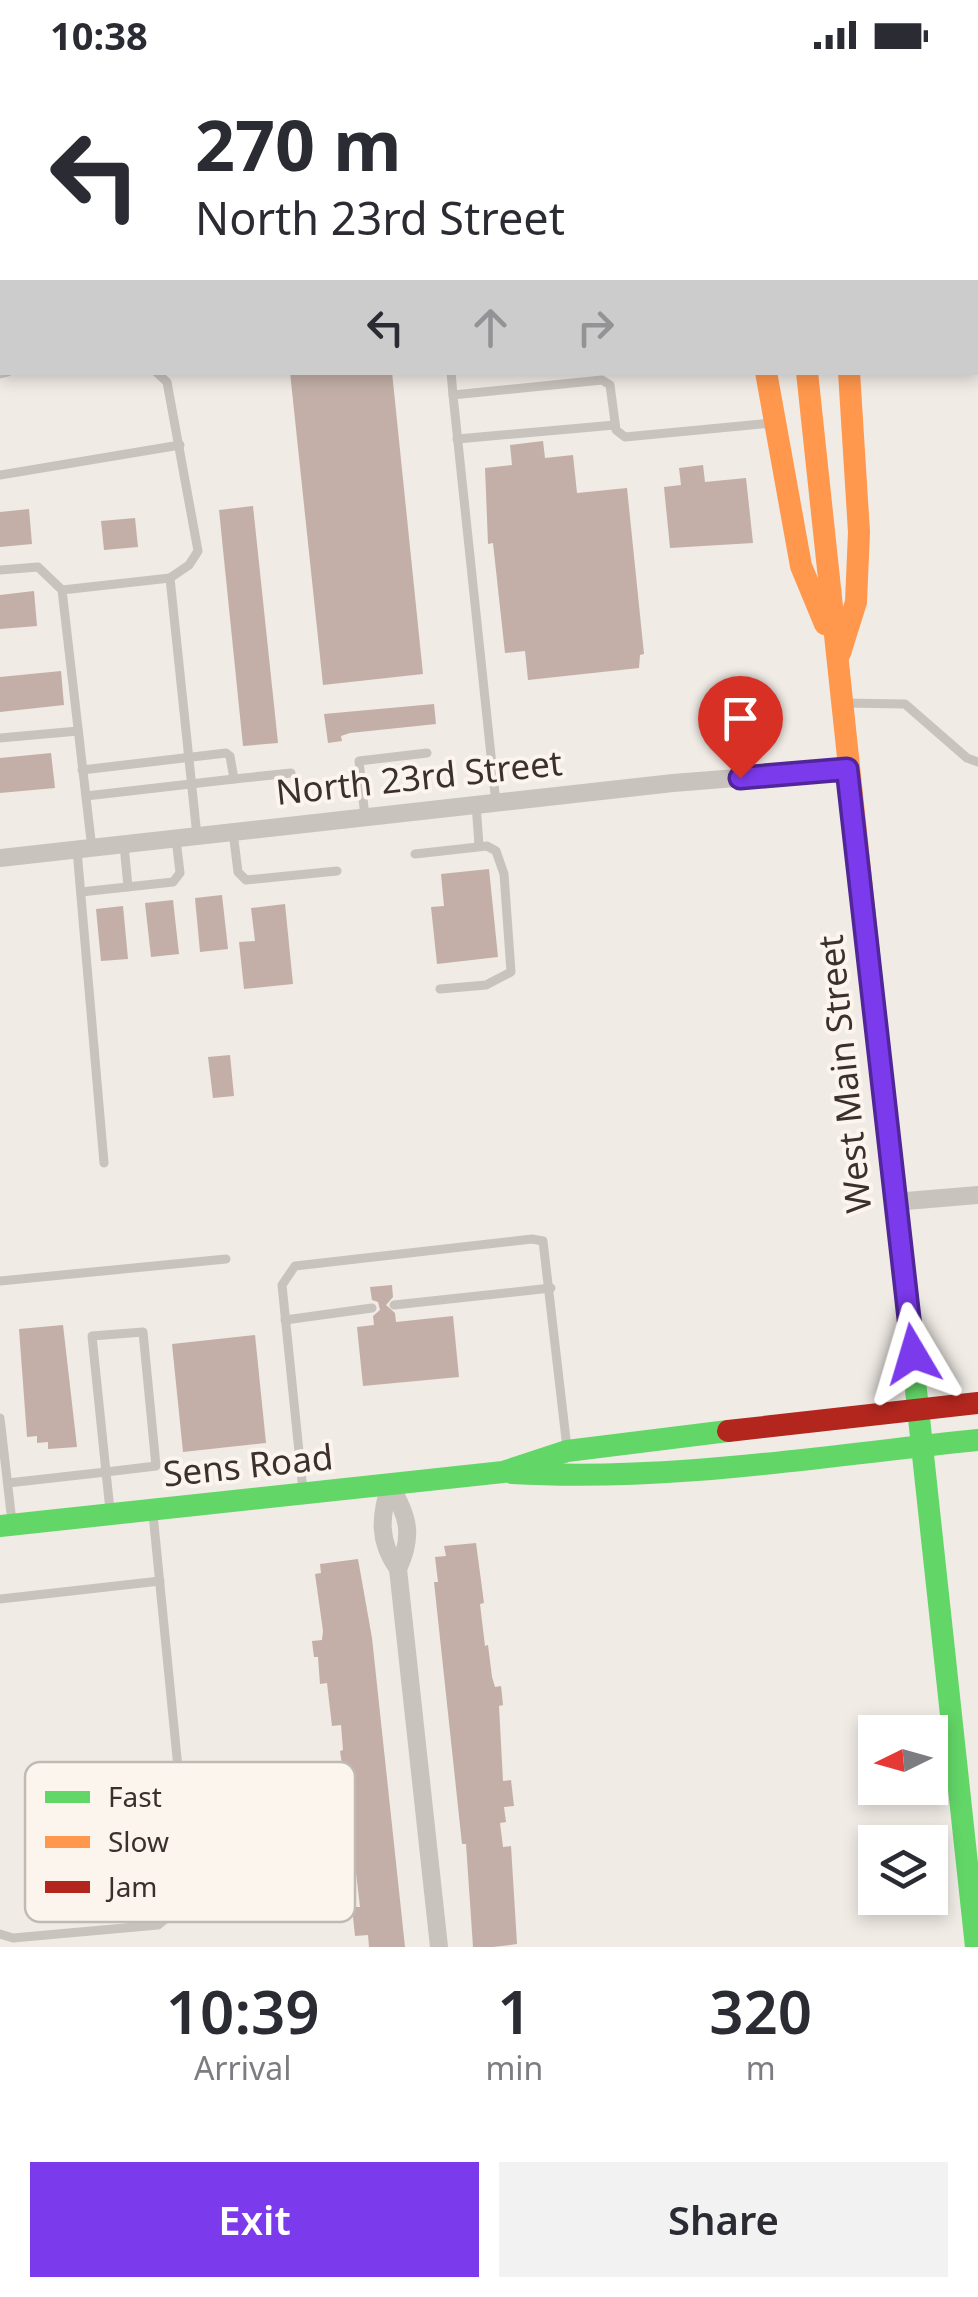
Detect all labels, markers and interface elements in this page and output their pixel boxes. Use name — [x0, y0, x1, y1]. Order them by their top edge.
text: 10:38 — [50, 9, 148, 61]
text: 270 m — [195, 96, 402, 192]
icon: left — [30, 110, 160, 240]
text: North 23rd Street — [195, 187, 565, 248]
icon: left — [358, 300, 413, 355]
icon: ahead — [463, 300, 518, 355]
icon: right — [568, 300, 623, 355]
pin — [698, 676, 783, 779]
icon: arrive — [713, 691, 768, 746]
street label: North 23rd Street — [273, 738, 564, 815]
street label: West Main Street — [806, 933, 881, 1215]
position arrow — [861, 1302, 965, 1406]
street label: Sens Road — [161, 1432, 335, 1497]
north arrow — [858, 1715, 948, 1805]
map controls — [858, 1715, 948, 1915]
legend — [25, 1762, 355, 1922]
text: Fast — [108, 1777, 162, 1815]
text: Slow — [108, 1822, 169, 1860]
button: layers — [858, 1825, 948, 1915]
text: Jam — [105, 1867, 158, 1905]
text: 10:39 — [166, 1970, 320, 2052]
text: 1 — [497, 1970, 532, 2052]
text: 320 — [709, 1970, 812, 2052]
text: Arrival — [194, 2046, 292, 2089]
text: min — [485, 2046, 543, 2089]
text: m — [746, 2046, 776, 2089]
button: Exit — [30, 2162, 479, 2277]
button: Share — [499, 2162, 948, 2277]

